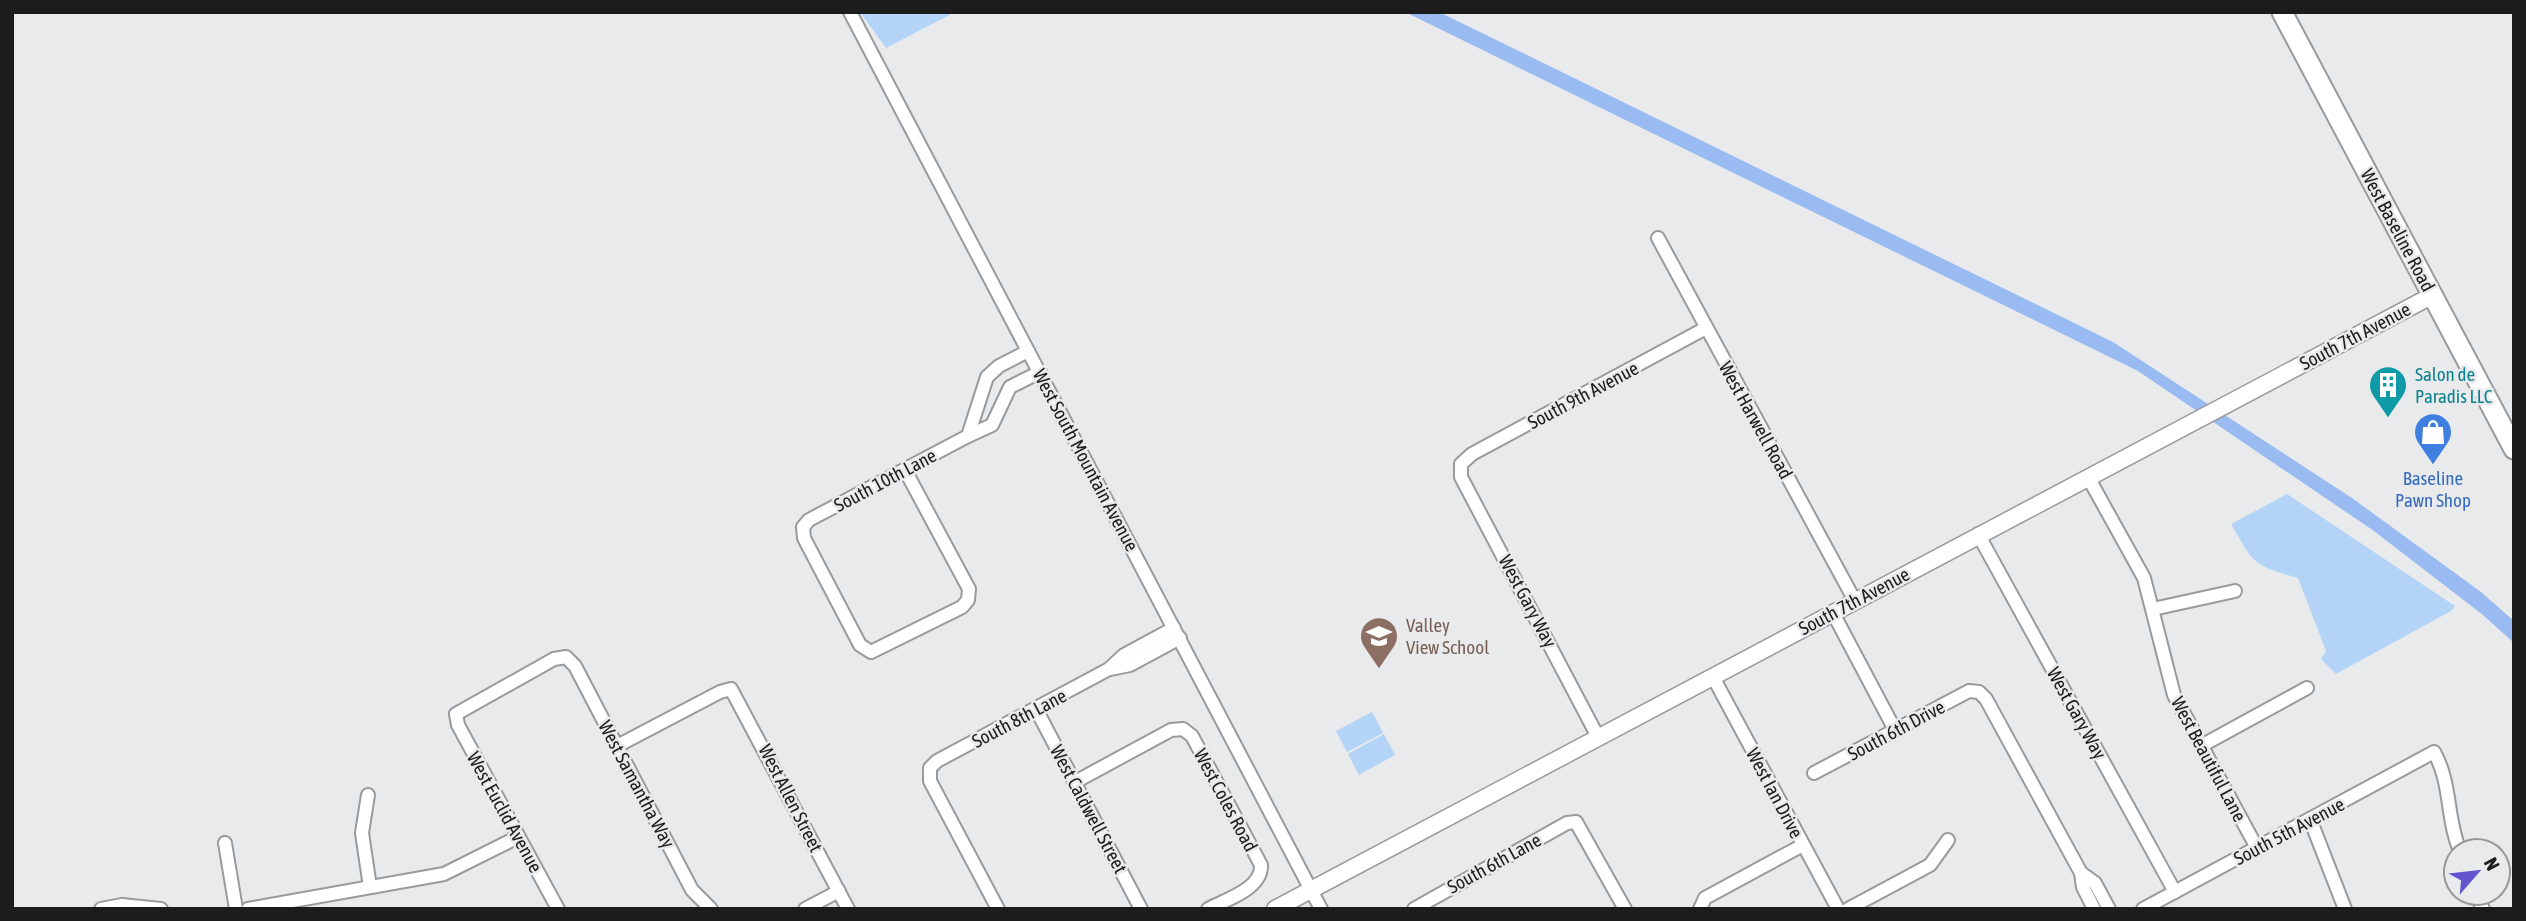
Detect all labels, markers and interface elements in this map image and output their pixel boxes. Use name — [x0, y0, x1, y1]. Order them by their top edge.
street label: West Baseline Road — [2356, 165, 2440, 295]
street label: South 7th Avenue — [2296, 298, 2414, 374]
street label: South 9th Avenue — [1524, 357, 1642, 433]
street label: West Harwell Road — [1715, 357, 1797, 483]
place label: Salon de Paradis LLC — [2415, 363, 2493, 407]
building icon: Salon de Paradis LLC — [2367, 364, 2409, 419]
street label: West South Mountain Avenue — [1029, 365, 1143, 555]
shop icon: Baseline Pawn Shop — [2412, 411, 2454, 466]
street label: South 10th Lane — [830, 444, 940, 516]
place label: Baseline Pawn Shop — [2395, 467, 2471, 511]
street label: West Gary Way — [1494, 551, 1562, 651]
street label: South 7th Avenue — [1795, 563, 1913, 639]
place label: Valley View School — [1406, 614, 1489, 658]
school or university icon: Valley View School — [1358, 615, 1400, 670]
street label: West Gary Way — [2043, 663, 2111, 763]
street label: South 8th Lane — [968, 684, 1070, 752]
street label: West Beautiful Lane — [2167, 693, 2251, 825]
street label: South 6th Drive — [1844, 695, 1948, 765]
street label: West Samantha Way — [594, 717, 680, 852]
street label: West Allen Street — [754, 740, 828, 856]
street label: West Caldwell Street — [1046, 741, 1132, 877]
street label: West Ian Drive — [1742, 744, 1808, 842]
street label: West Coles Road — [1190, 745, 1262, 855]
street label: West Euclid Avenue — [463, 748, 547, 876]
street label: South 5th Avenue — [2230, 793, 2348, 869]
street label: South 6th Lane — [1443, 828, 1545, 898]
north arrow — [2442, 837, 2512, 907]
text: N — [2480, 854, 2504, 874]

